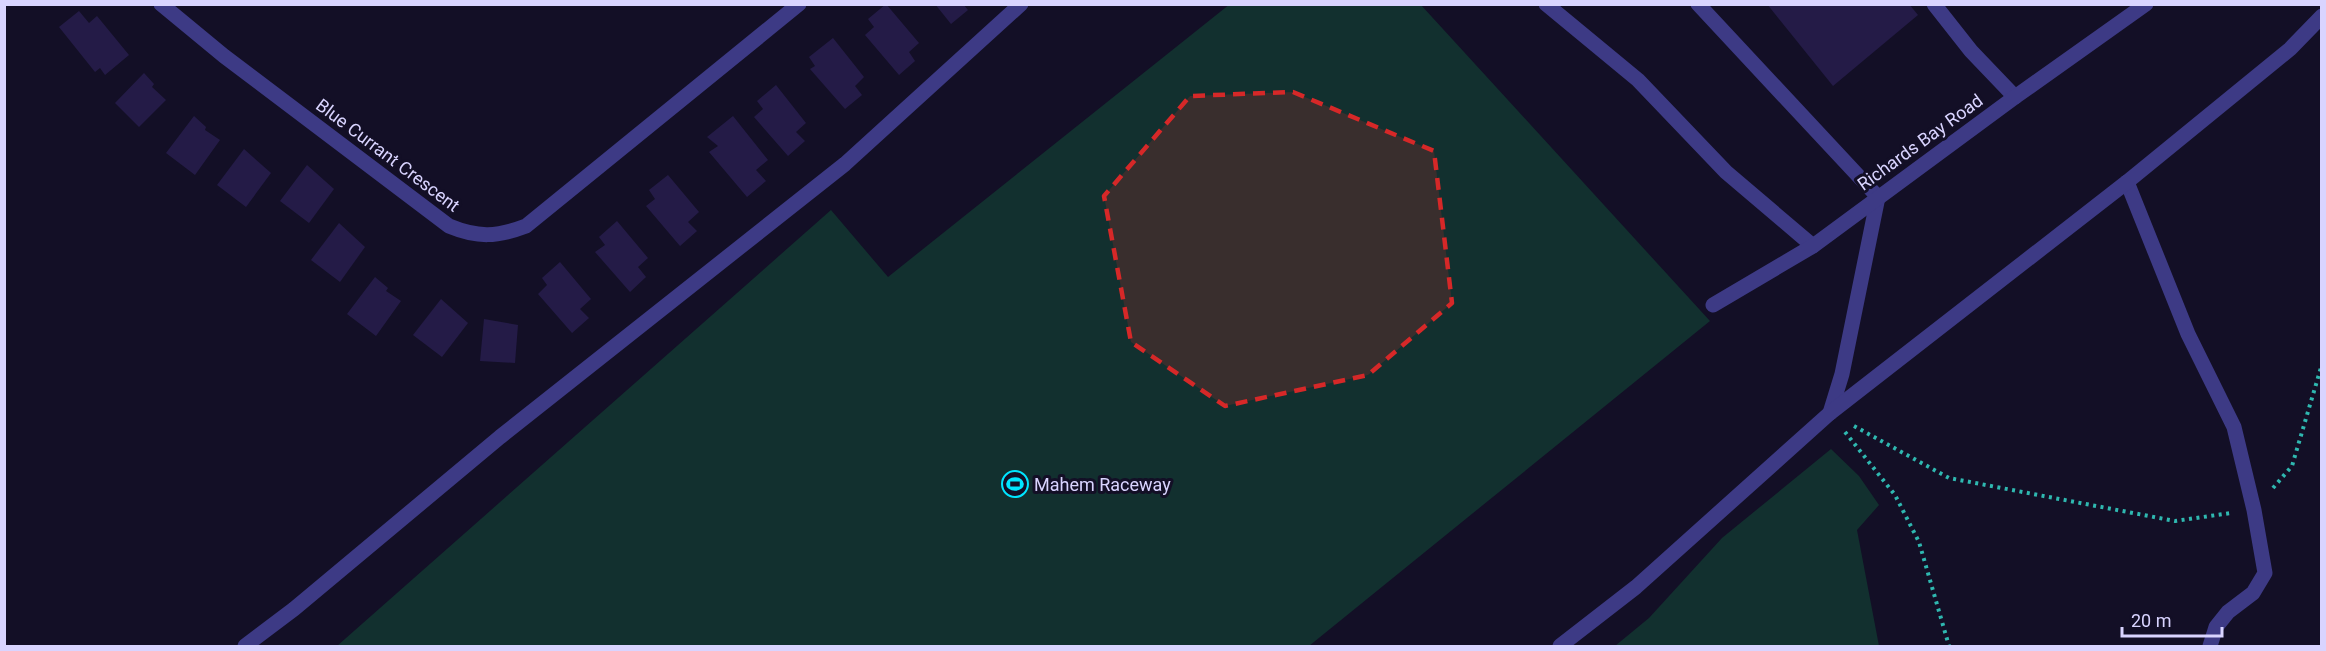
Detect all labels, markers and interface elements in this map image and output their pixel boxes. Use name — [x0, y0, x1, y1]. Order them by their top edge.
street label: Richards Bay Road — [1853, 90, 1987, 194]
street label: Blue Currant Crescent — [312, 94, 464, 216]
sports icon: Mahem Raceway — [1000, 469, 1030, 499]
place label: Mahem Raceway — [1034, 474, 1171, 495]
scale bar — [2122, 600, 2222, 638]
text: 20 m — [2131, 610, 2171, 631]

